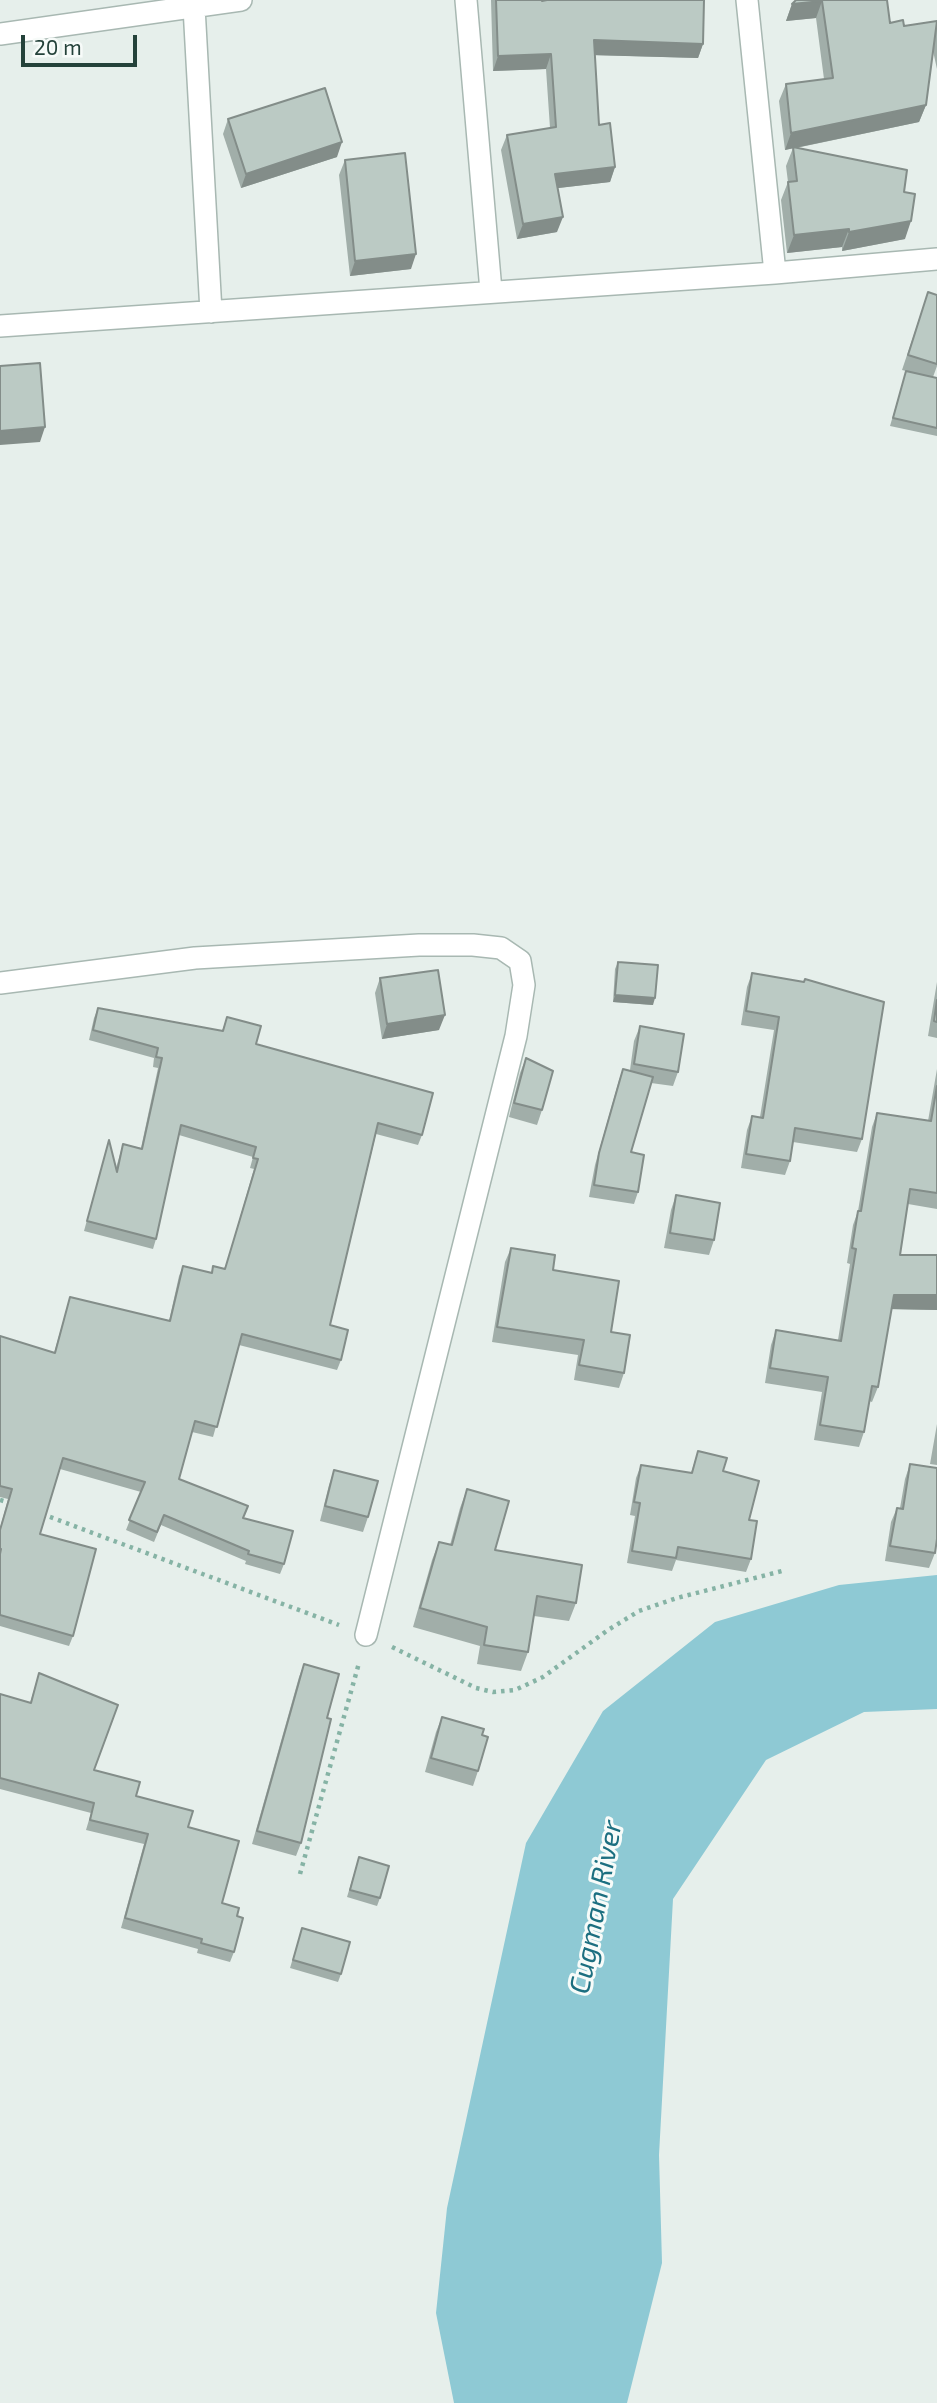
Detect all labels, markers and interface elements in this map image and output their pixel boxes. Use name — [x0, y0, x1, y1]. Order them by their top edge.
scale bar — [24, 21, 140, 65]
text: 20 m — [34, 34, 82, 59]
water label: Cugman River — [563, 1817, 629, 1997]

